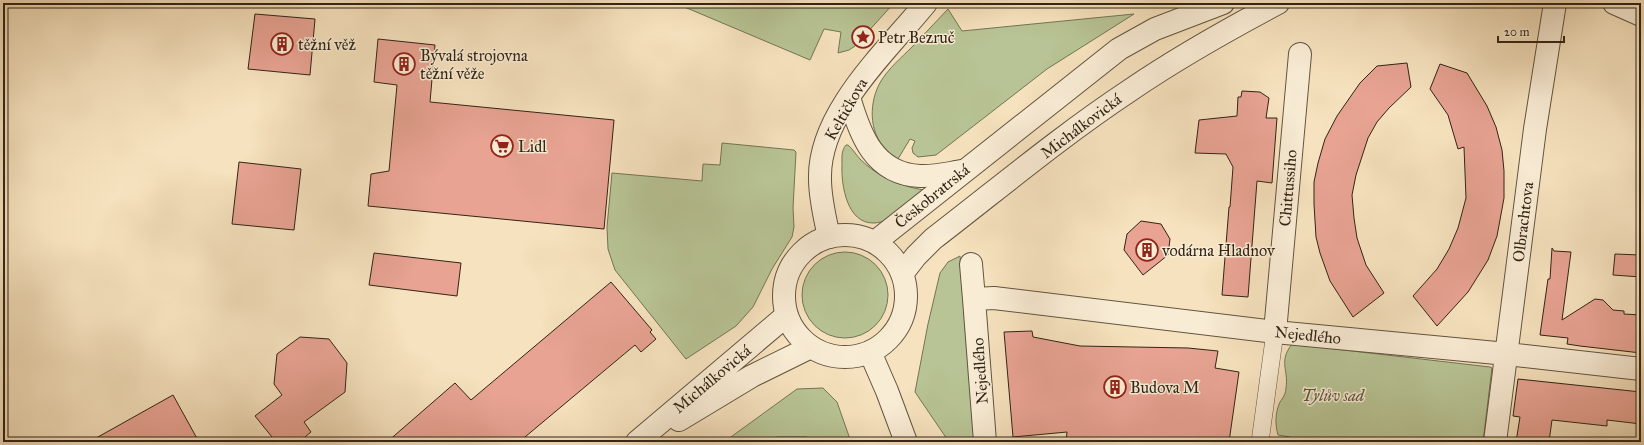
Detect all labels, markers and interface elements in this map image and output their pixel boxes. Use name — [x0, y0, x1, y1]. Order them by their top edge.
scale bar — [1498, 18, 1564, 44]
place icon: Petr Bezruč — [850, 24, 876, 50]
text: 20 m — [1504, 25, 1530, 39]
place label: Petr Bezruč — [878, 28, 955, 47]
building icon: těžní věž — [269, 31, 295, 57]
place label: těžní věž — [298, 35, 356, 54]
place label: Bývalá strojovna těžní věže — [420, 46, 528, 83]
building icon: Bývalá strojovna těžní věže — [391, 51, 417, 77]
street label: Keltičkova — [821, 74, 871, 143]
street label: Michálkovická — [1037, 89, 1125, 162]
supermarket icon: Lidl — [489, 133, 515, 159]
place label: Lidl — [518, 137, 547, 156]
street label: Chittussiho — [1275, 149, 1301, 227]
street label: Českobratrská — [890, 159, 973, 232]
street label: Olbrachtova — [1509, 181, 1537, 263]
building icon: vodárna Hladnov — [1134, 237, 1160, 263]
place label: vodárna Hladnov — [1161, 241, 1276, 260]
street label: Nejedlého — [1274, 322, 1342, 348]
street label: Nejedlého — [968, 337, 992, 405]
street label: Michálkovická — [669, 341, 755, 417]
building icon: Budova M — [1102, 374, 1128, 400]
place label: Budova M — [1130, 378, 1200, 397]
park label: Tylův sad — [1302, 386, 1366, 405]

